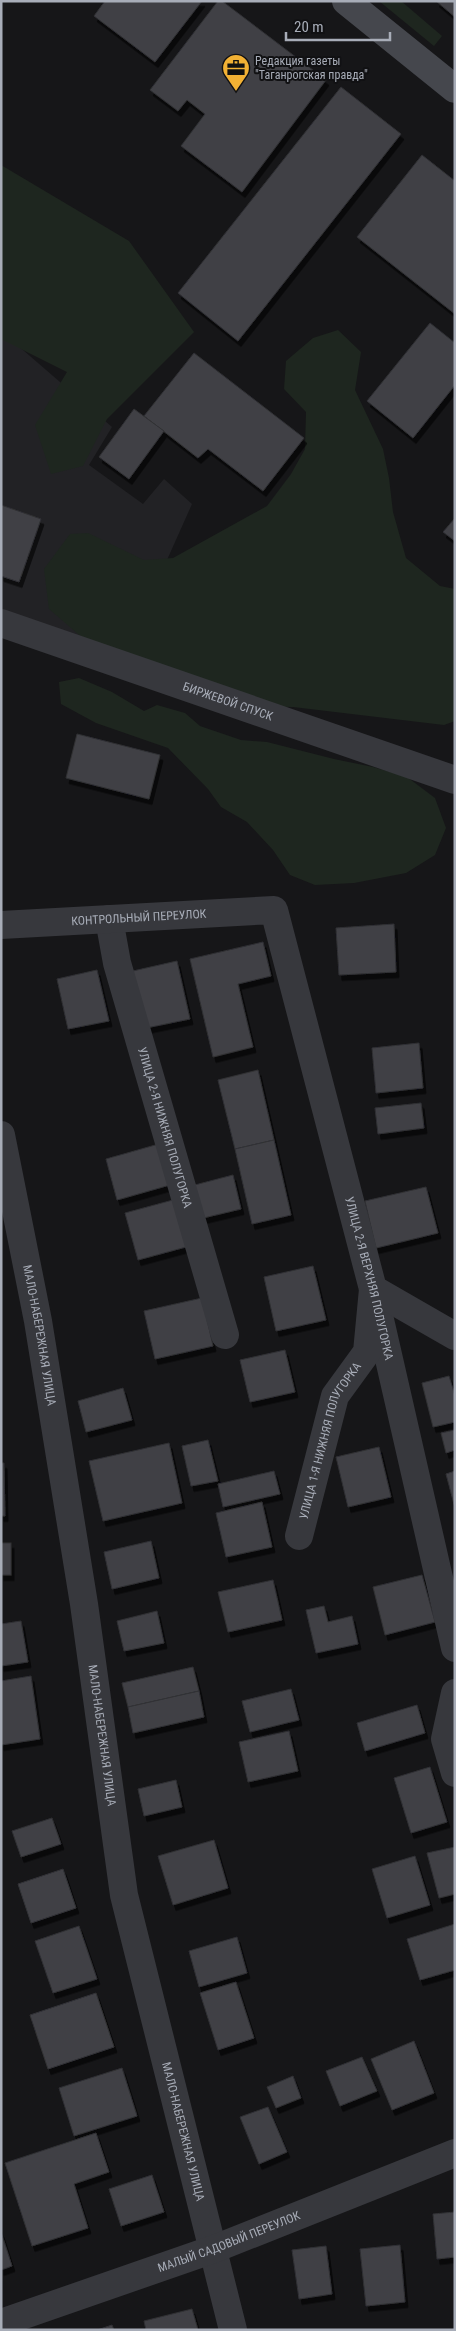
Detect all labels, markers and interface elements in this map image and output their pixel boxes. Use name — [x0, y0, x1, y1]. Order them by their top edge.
scale bar — [286, 10, 390, 42]
text: 20 m — [294, 18, 324, 36]
office icon: Редакция газеты "Таганрогская правда" — [221, 53, 251, 92]
place label: Редакция газеты "Таганрогская правда" — [255, 54, 368, 82]
street label: БИРЖЕВОЙ СПУСК — [181, 679, 275, 724]
street label: КОНТРОЛЬНЫЙ ПЕРЕУЛОК — [71, 907, 207, 928]
street label: УЛИЦА 2-Я НИЖНЯЯ ПОЛУГОРКА — [135, 1046, 195, 1210]
street label: УЛИЦА 2-Я ВЕРХНЯЯ ПОЛУГОРКА — [342, 1195, 396, 1362]
street label: МАЛО-НАБЕРЕЖНАЯ УЛИЦА — [20, 1264, 59, 1407]
street label: УЛИЦА 1-Я НИЖНЯЯ ПОЛУГОРКА — [297, 1360, 364, 1521]
street label: МАЛО-НАБЕРЕЖНАЯ УЛИЦА — [85, 1664, 119, 1807]
street label: МАЛО-НАБЕРЕЖНАЯ УЛИЦА — [159, 2061, 207, 2203]
street label: МАЛЫЙ САДОВЫЙ ПЕРЕУЛОК — [156, 2208, 302, 2275]

